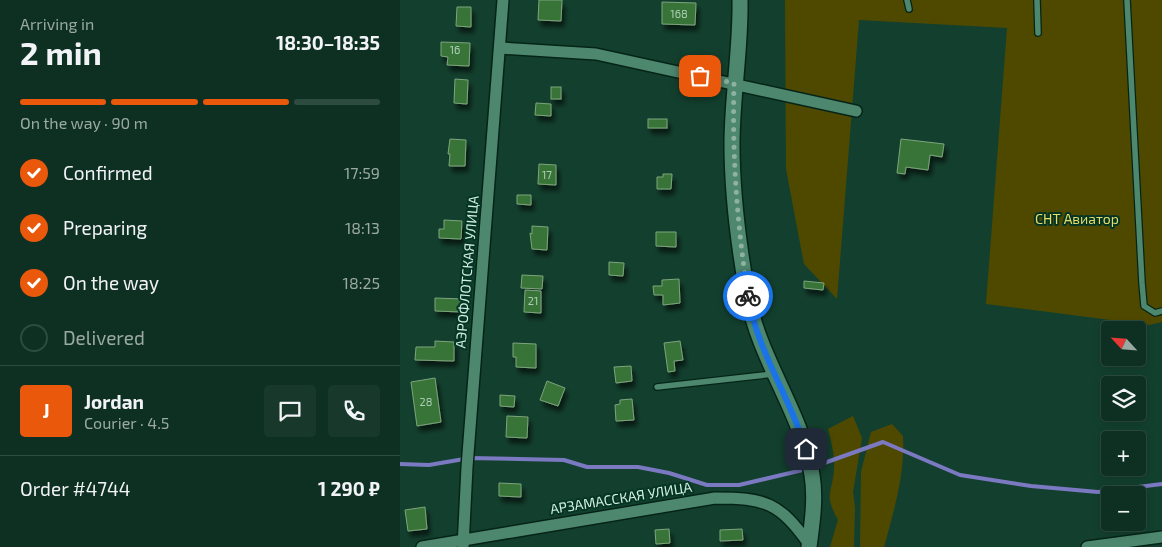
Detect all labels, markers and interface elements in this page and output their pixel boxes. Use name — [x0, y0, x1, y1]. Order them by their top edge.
house number: 168 — [670, 7, 688, 20]
text: Arriving in — [20, 14, 94, 33]
text: 18:30–18:35 — [276, 31, 380, 54]
text: 2 min — [20, 33, 102, 71]
house number: 16 — [450, 43, 460, 56]
pin — [679, 55, 721, 97]
icon: bag — [686, 62, 714, 90]
text: On the way · 90 m — [20, 113, 148, 132]
icon: check — [20, 159, 48, 187]
text: Confirmed — [63, 161, 153, 184]
text: 17:59 — [344, 163, 380, 182]
house number: 17 — [542, 168, 552, 181]
street label: АЭРОФЛОТСКАЯ УЛИЦА — [451, 195, 482, 349]
park label: СНТ Авиатор — [1035, 210, 1119, 227]
icon: check — [20, 214, 48, 242]
text: Preparing — [63, 216, 147, 239]
text: 18:13 — [345, 218, 380, 237]
icon: check — [20, 269, 48, 297]
text: On the way — [63, 271, 159, 294]
courier — [723, 271, 773, 321]
text: 18:25 — [343, 273, 380, 292]
icon: bike — [734, 282, 762, 310]
house number: 21 — [528, 294, 538, 307]
north arrow — [1101, 321, 1146, 366]
map controls — [1101, 321, 1146, 531]
text: Delivered — [63, 326, 145, 349]
button: layers — [1101, 376, 1146, 421]
button: chat — [264, 385, 316, 437]
button: phone — [328, 385, 380, 437]
text: Jordan — [84, 390, 144, 413]
house number: 28 — [420, 395, 432, 408]
text: J — [42, 399, 50, 422]
text: Courier · 4.5 — [84, 413, 169, 432]
pin — [785, 428, 827, 470]
button: + — [1101, 431, 1146, 476]
icon: home — [792, 435, 820, 463]
text: Order #4744 — [20, 477, 130, 500]
text: 1 290 ₽ — [318, 477, 380, 500]
street label: АРЗАМАССКАЯ УЛИЦА — [549, 478, 693, 517]
button: − — [1101, 486, 1146, 531]

